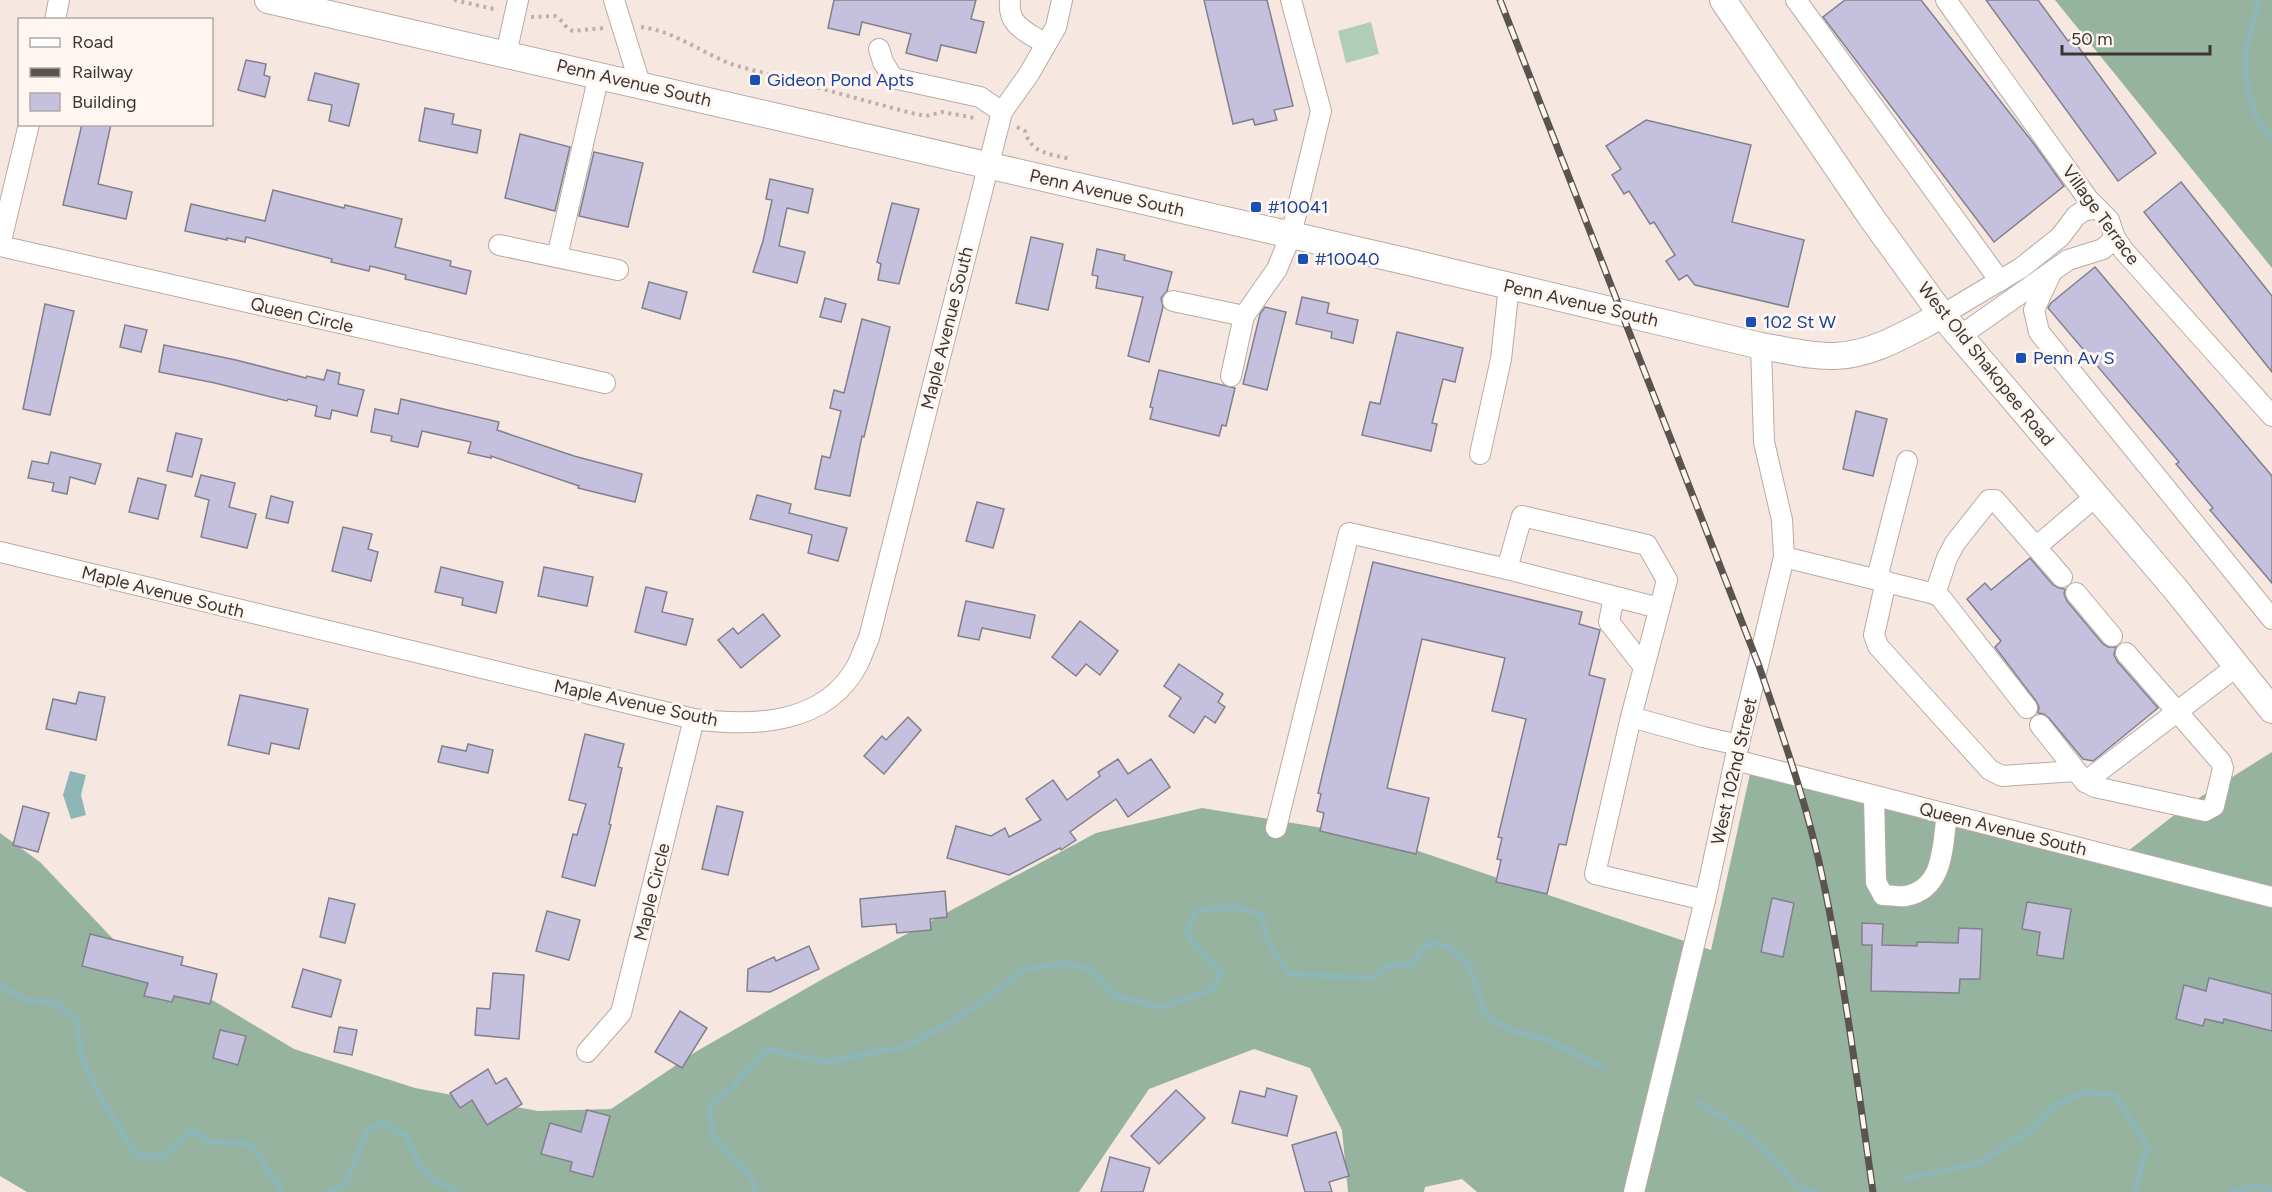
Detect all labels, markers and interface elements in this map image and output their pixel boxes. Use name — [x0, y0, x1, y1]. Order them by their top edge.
legend — [18, 18, 213, 126]
scale bar — [2062, 18, 2210, 56]
text: 50 m — [2071, 28, 2113, 50]
text: Road — [72, 31, 113, 53]
street label: Penn Avenue South — [554, 54, 714, 112]
text: Railway — [72, 61, 134, 83]
place label: Gideon Pond Apts — [767, 69, 914, 91]
marker: Gideon Pond Apts — [748, 73, 762, 87]
text: Building — [72, 91, 137, 113]
street label: Village Terrace — [2057, 161, 2145, 269]
street label: Penn Avenue South — [1027, 164, 1187, 222]
place label: #10041 — [1268, 196, 1328, 218]
marker: #10041 — [1249, 200, 1263, 214]
street label: Maple Avenue South — [916, 244, 978, 412]
place label: #10040 — [1315, 248, 1380, 270]
marker: #10040 — [1296, 252, 1310, 266]
street label: Penn Avenue South — [1501, 274, 1661, 332]
street label: West Old Shakopee Road — [1913, 278, 2059, 450]
street label: Queen Circle — [248, 292, 356, 338]
place label: 102 St W — [1763, 311, 1837, 333]
marker: 102 St W — [1744, 315, 1758, 329]
place label: Penn Av S — [2033, 347, 2114, 369]
marker: Penn Av S — [2014, 351, 2028, 365]
street label: Maple Avenue South — [79, 561, 247, 623]
street label: Maple Avenue South — [552, 675, 720, 731]
street label: West 102nd Street — [1706, 695, 1762, 847]
street label: Queen Avenue South — [1917, 798, 2089, 860]
street label: Maple Circle — [629, 841, 675, 943]

